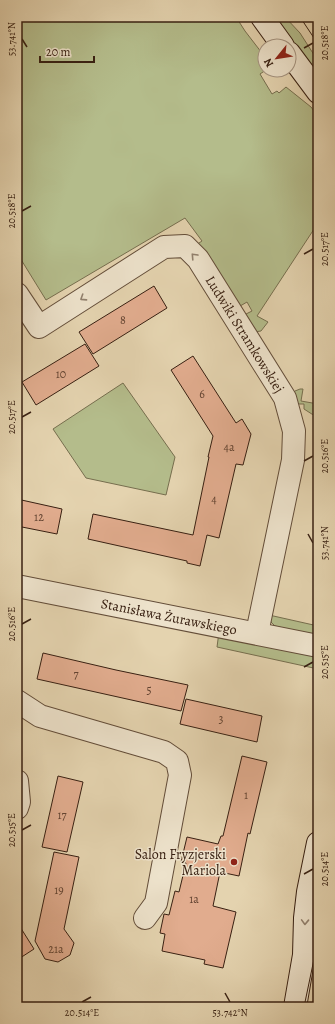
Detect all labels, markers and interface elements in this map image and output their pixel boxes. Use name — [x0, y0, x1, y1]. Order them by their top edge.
text: 53.741°N — [5, 22, 18, 56]
text: 20.518°E — [318, 26, 331, 60]
scale bar — [40, 38, 94, 64]
north arrow — [257, 38, 297, 78]
text: 20 m — [46, 44, 70, 60]
text: N — [260, 56, 277, 70]
text: 20.518°E — [5, 194, 18, 228]
text: 20.517°E — [318, 232, 331, 266]
one-way arrow — [192, 253, 199, 261]
street label: Ludwiki Stramkowskiej — [201, 272, 288, 397]
one-way arrow — [81, 294, 88, 301]
house number: 8 — [120, 312, 126, 328]
house number: 10 — [56, 366, 66, 382]
house number: 6 — [199, 386, 205, 402]
text: 20.517°E — [5, 400, 18, 434]
house number: 4a — [223, 439, 235, 455]
text: 20.516°E — [318, 439, 331, 473]
house number: 4 — [211, 491, 217, 507]
house number: 12 — [34, 509, 44, 525]
text: 53.741°N — [318, 526, 331, 560]
street label: Stanisława Żurawskiego — [99, 594, 239, 640]
text: 20.516°E — [5, 607, 18, 641]
text: 20.515°E — [318, 645, 331, 679]
house number: 7 — [73, 666, 79, 682]
house number: 5 — [146, 682, 152, 698]
house number: 3 — [219, 711, 224, 727]
house number: 1 — [244, 787, 248, 803]
house number: 17 — [57, 807, 68, 823]
text: 20.515°E — [5, 813, 18, 847]
place label: Salon Fryzjerski Mariola — [135, 845, 226, 880]
text: 20.514°E — [318, 852, 331, 886]
marker: Salon Fryzjerski Mariola — [229, 857, 239, 867]
house number: 19 — [54, 882, 64, 898]
house number: 1a — [189, 891, 199, 907]
one-way arrow — [301, 919, 309, 925]
house number: 21a — [48, 941, 64, 957]
text: 20.514°E — [65, 1006, 99, 1019]
text: 53.742°N — [212, 1006, 248, 1019]

